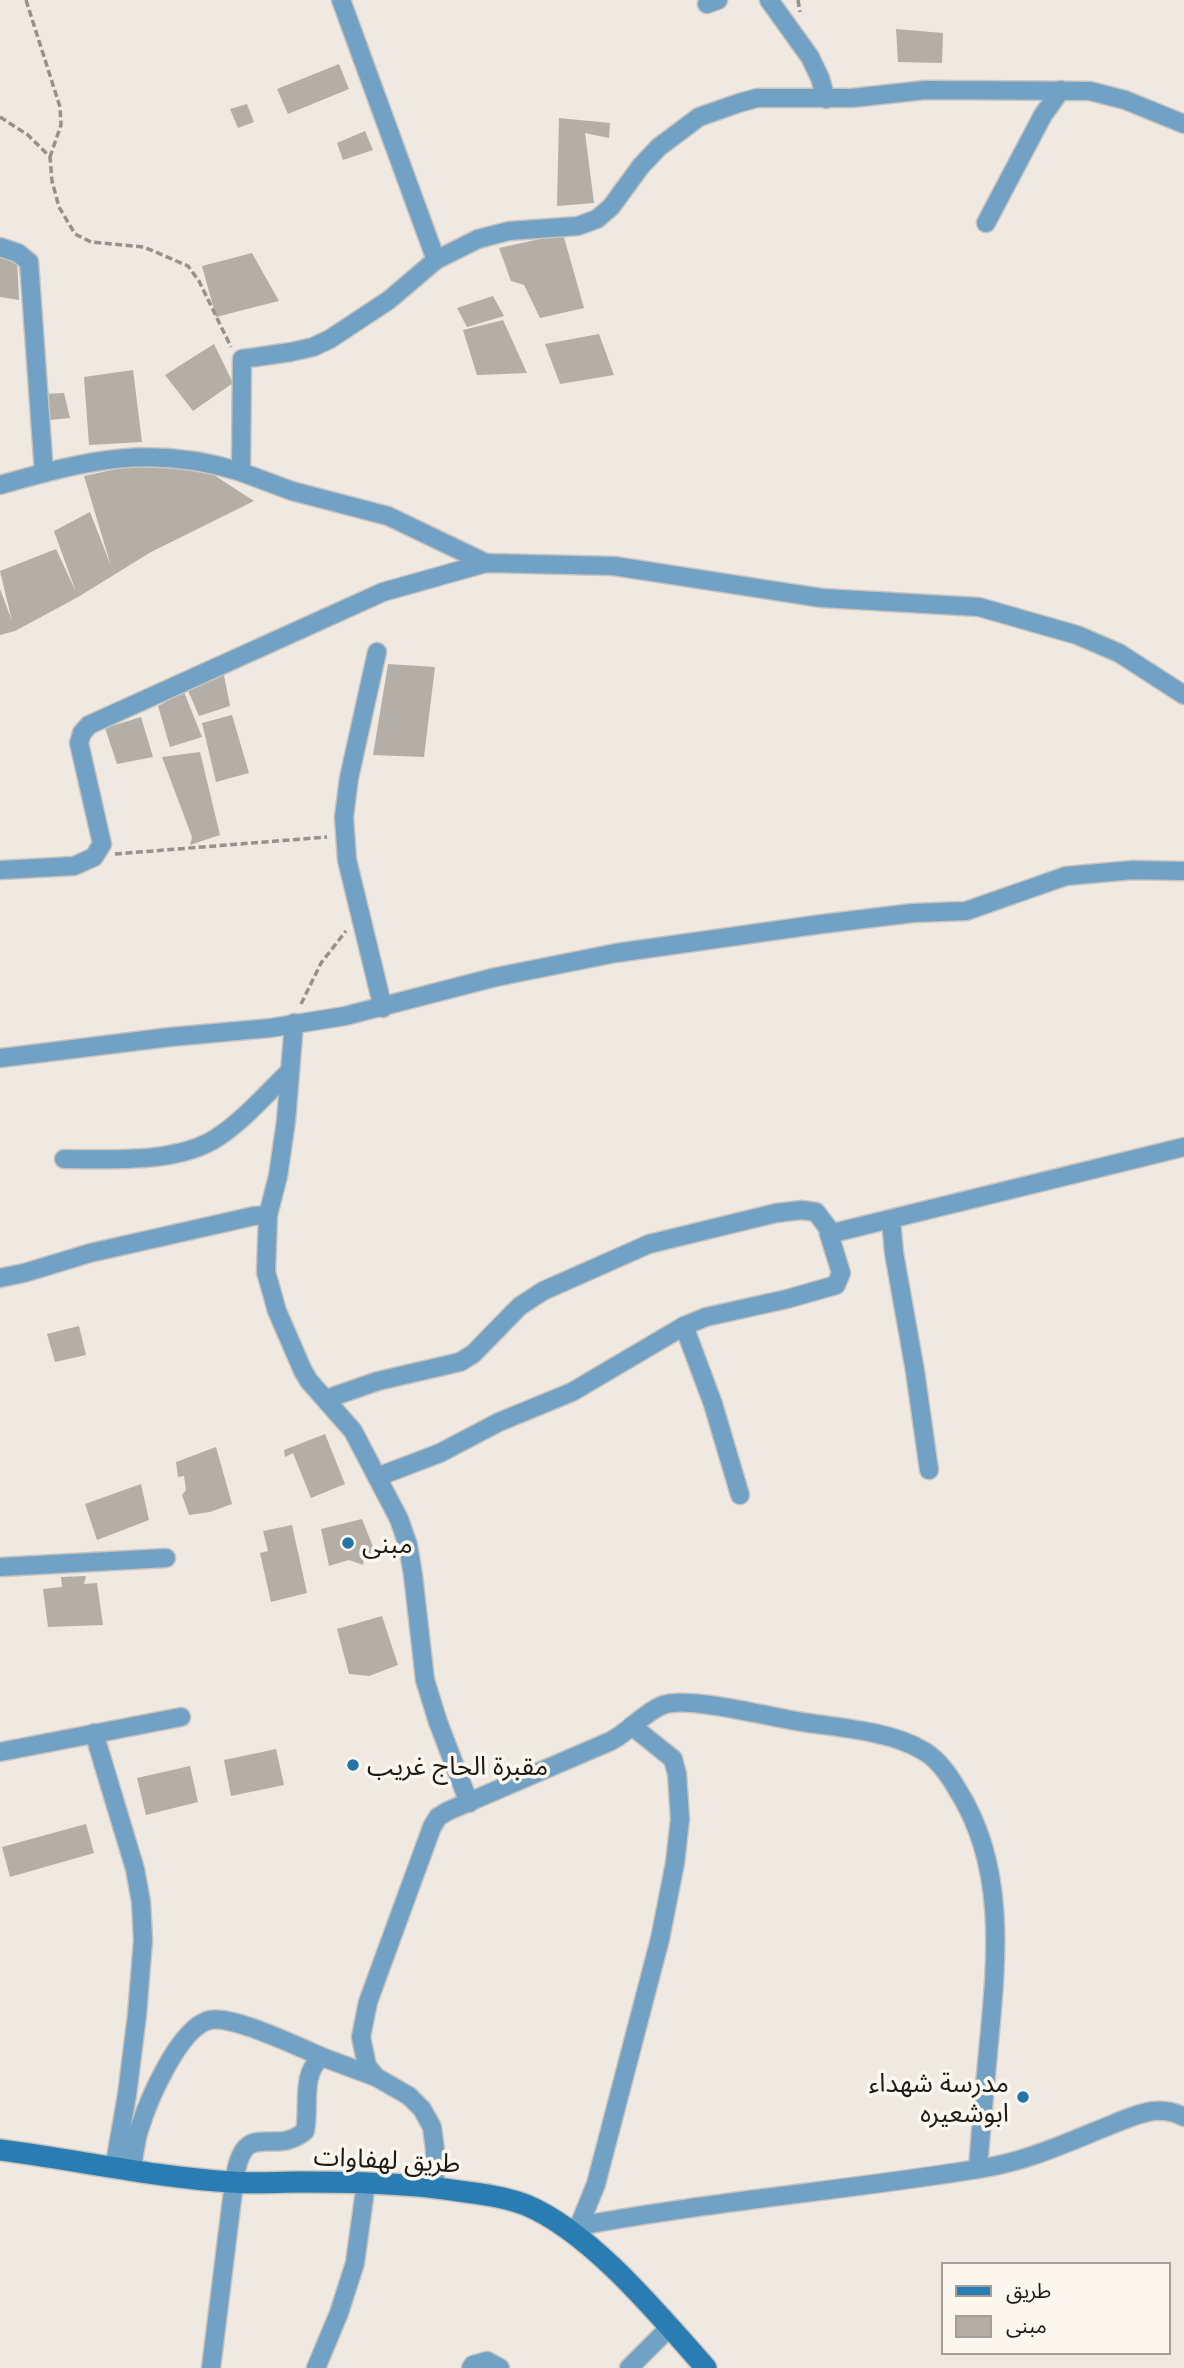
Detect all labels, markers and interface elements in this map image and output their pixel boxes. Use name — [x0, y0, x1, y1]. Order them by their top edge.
place label: مبنى — [362, 1527, 413, 1560]
marker: مبنى — [340, 1535, 356, 1551]
place label: مقبرة الحاج غريب — [367, 1749, 548, 1785]
marker: مقبرة الحاج غريب — [345, 1757, 361, 1773]
place label: مدرسة شهداء ابوشعيره — [869, 2066, 1009, 2129]
marker: مدرسة شهداء ابوشعيره — [1015, 2089, 1031, 2105]
street label: طريق لهفاوات — [313, 2139, 461, 2179]
legend — [942, 2263, 1170, 2354]
text: طريق — [1006, 2277, 1051, 2304]
text: مبنى — [1006, 2312, 1047, 2338]

